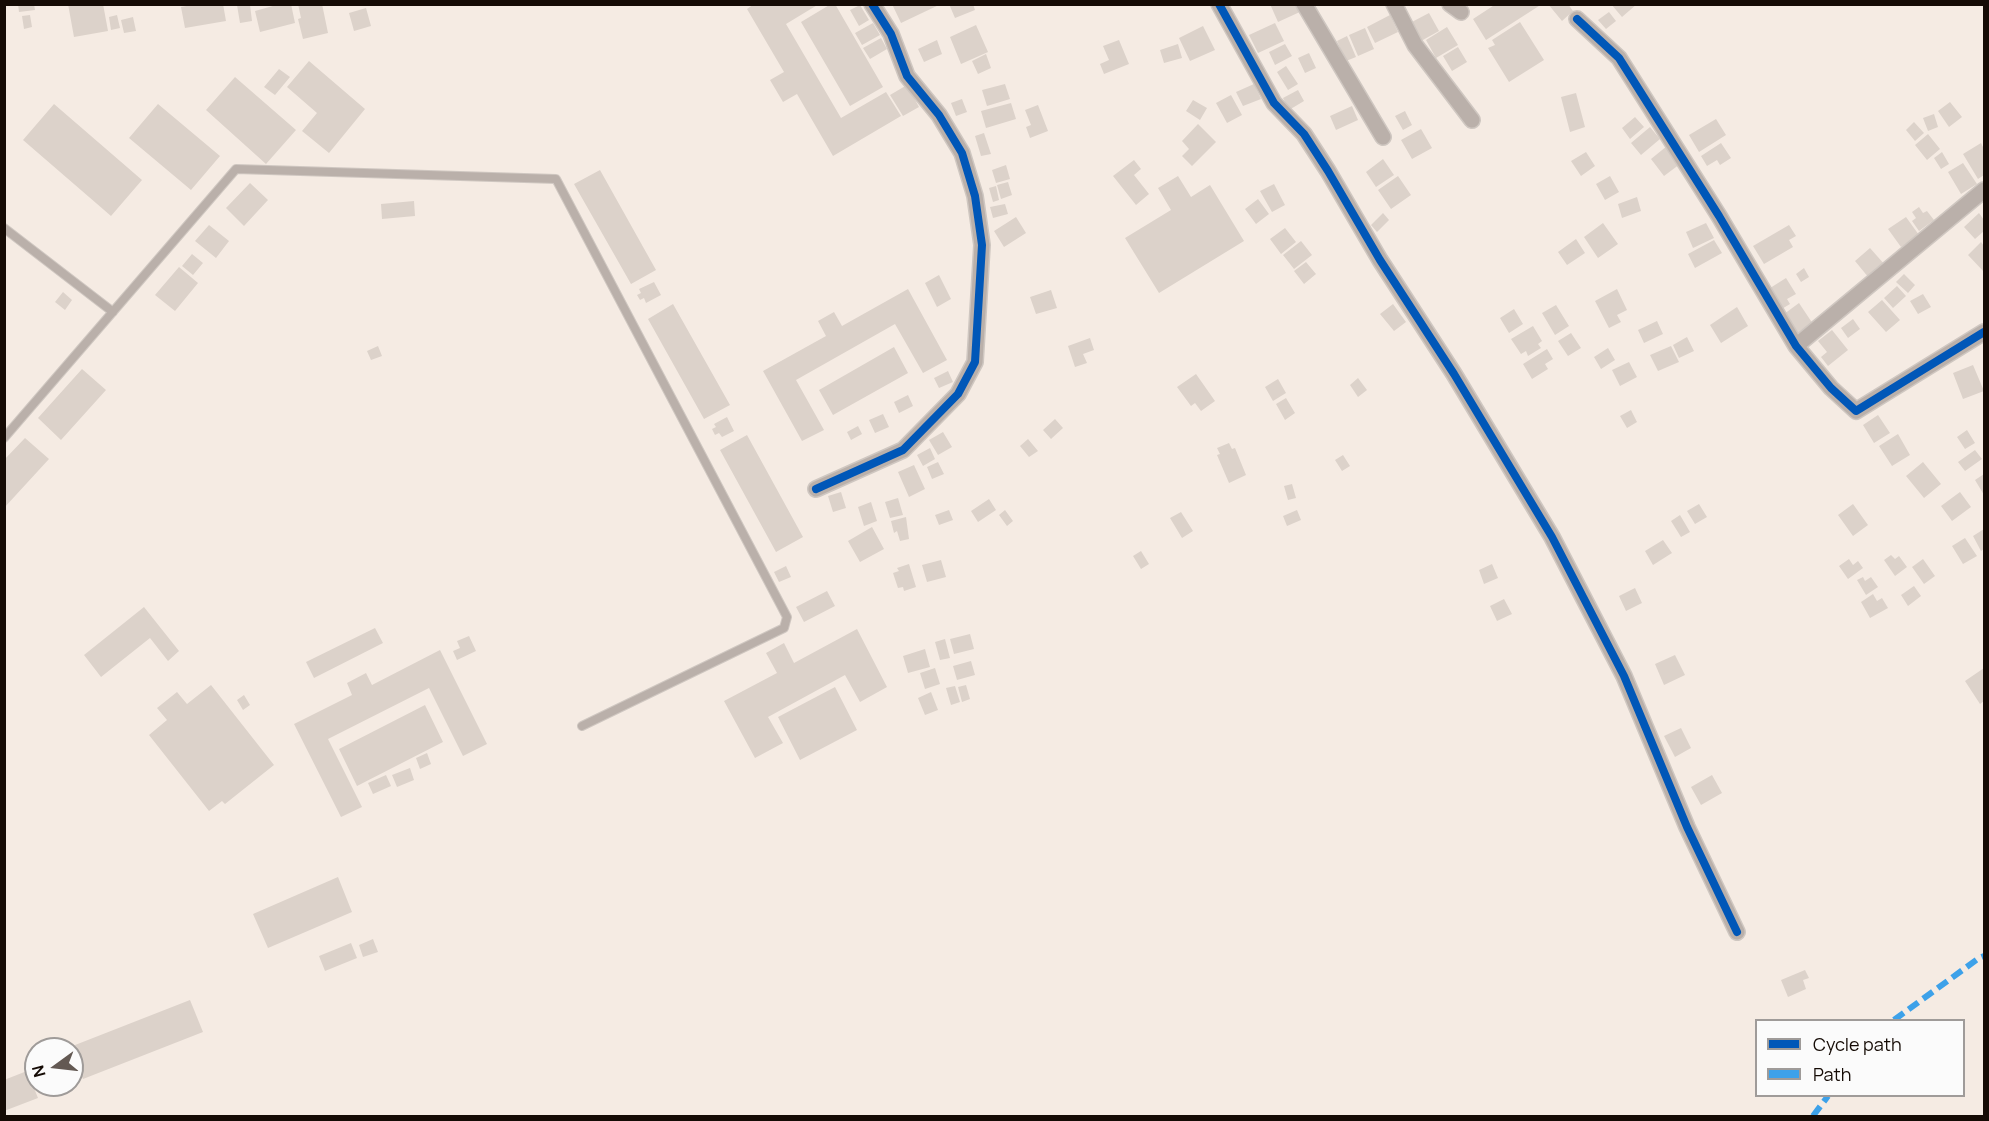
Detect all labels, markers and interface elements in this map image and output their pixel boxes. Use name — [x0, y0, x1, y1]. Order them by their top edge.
legend — [1755, 1019, 1965, 1097]
text: Cycle path — [1813, 1032, 1902, 1056]
north arrow — [24, 1037, 84, 1097]
text: Path — [1813, 1062, 1851, 1086]
text: N — [26, 1063, 51, 1080]

